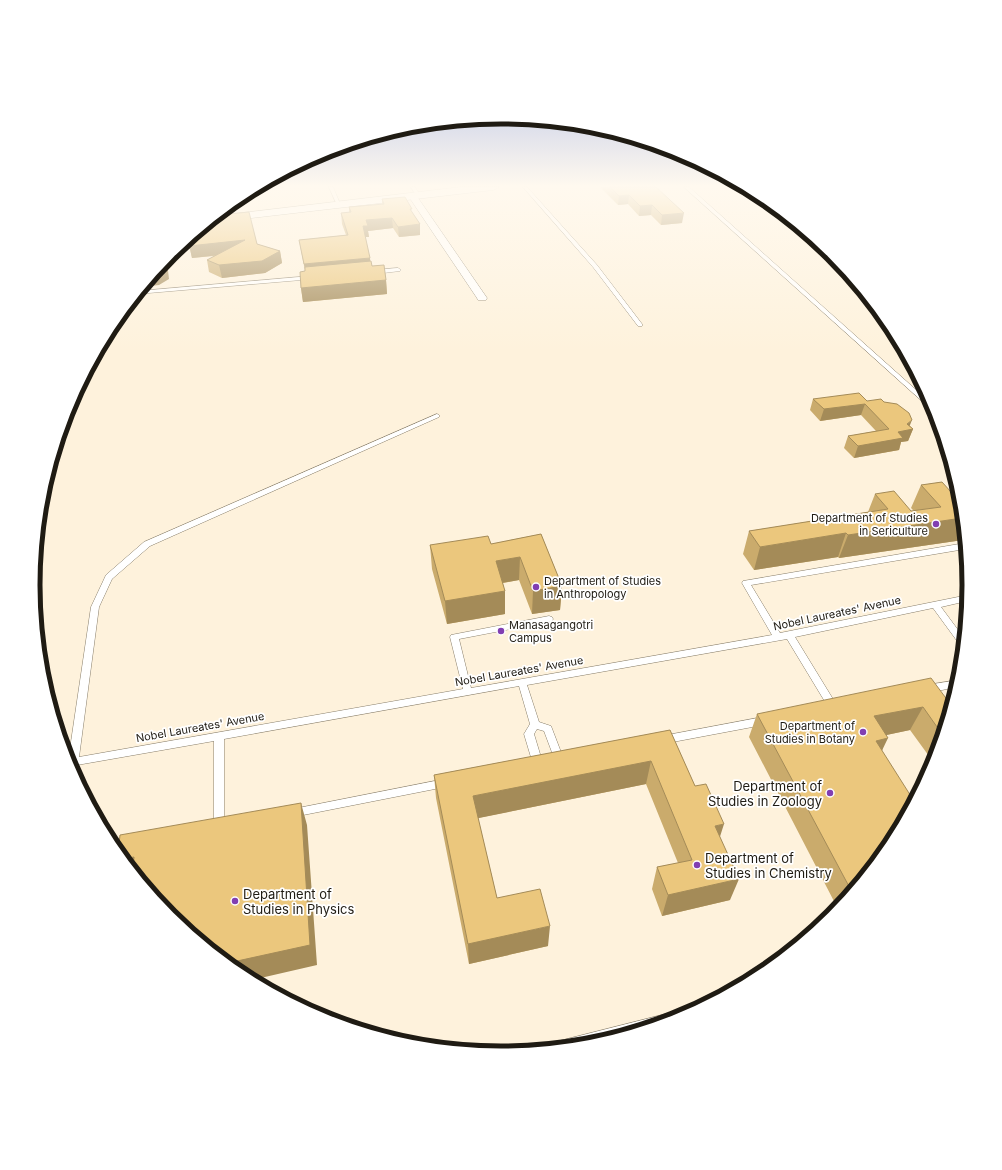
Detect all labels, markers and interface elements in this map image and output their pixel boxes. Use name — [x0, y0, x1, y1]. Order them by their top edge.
place label: Department of Studies in Sericulture — [811, 511, 928, 538]
marker: Department of Studies in Sericulture — [931, 519, 941, 529]
place label: Department of Studies in Anthropology — [544, 574, 661, 601]
marker: Department of Studies in Anthropology — [531, 582, 541, 592]
street label: Nobel Laureates' Avenue — [772, 593, 902, 633]
place label: Manasagangotri Campus — [509, 618, 593, 645]
marker: Manasagangotri Campus — [496, 626, 506, 636]
street label: Nobel Laureates' Avenue — [454, 653, 584, 689]
street label: Nobel Laureates' Avenue — [135, 709, 265, 745]
place label: Department of Studies in Botany — [765, 719, 855, 746]
marker: Department of Studies in Botany — [858, 727, 868, 737]
place label: Department of Studies in Zoology — [708, 778, 822, 809]
marker: Department of Studies in Zoology — [825, 788, 835, 798]
place label: Department of Studies in Chemistry — [705, 850, 832, 881]
marker: Department of Studies in Chemistry — [692, 860, 702, 870]
place label: Department of Studies in Physics — [243, 886, 355, 917]
marker: Department of Studies in Physics — [230, 896, 240, 906]

